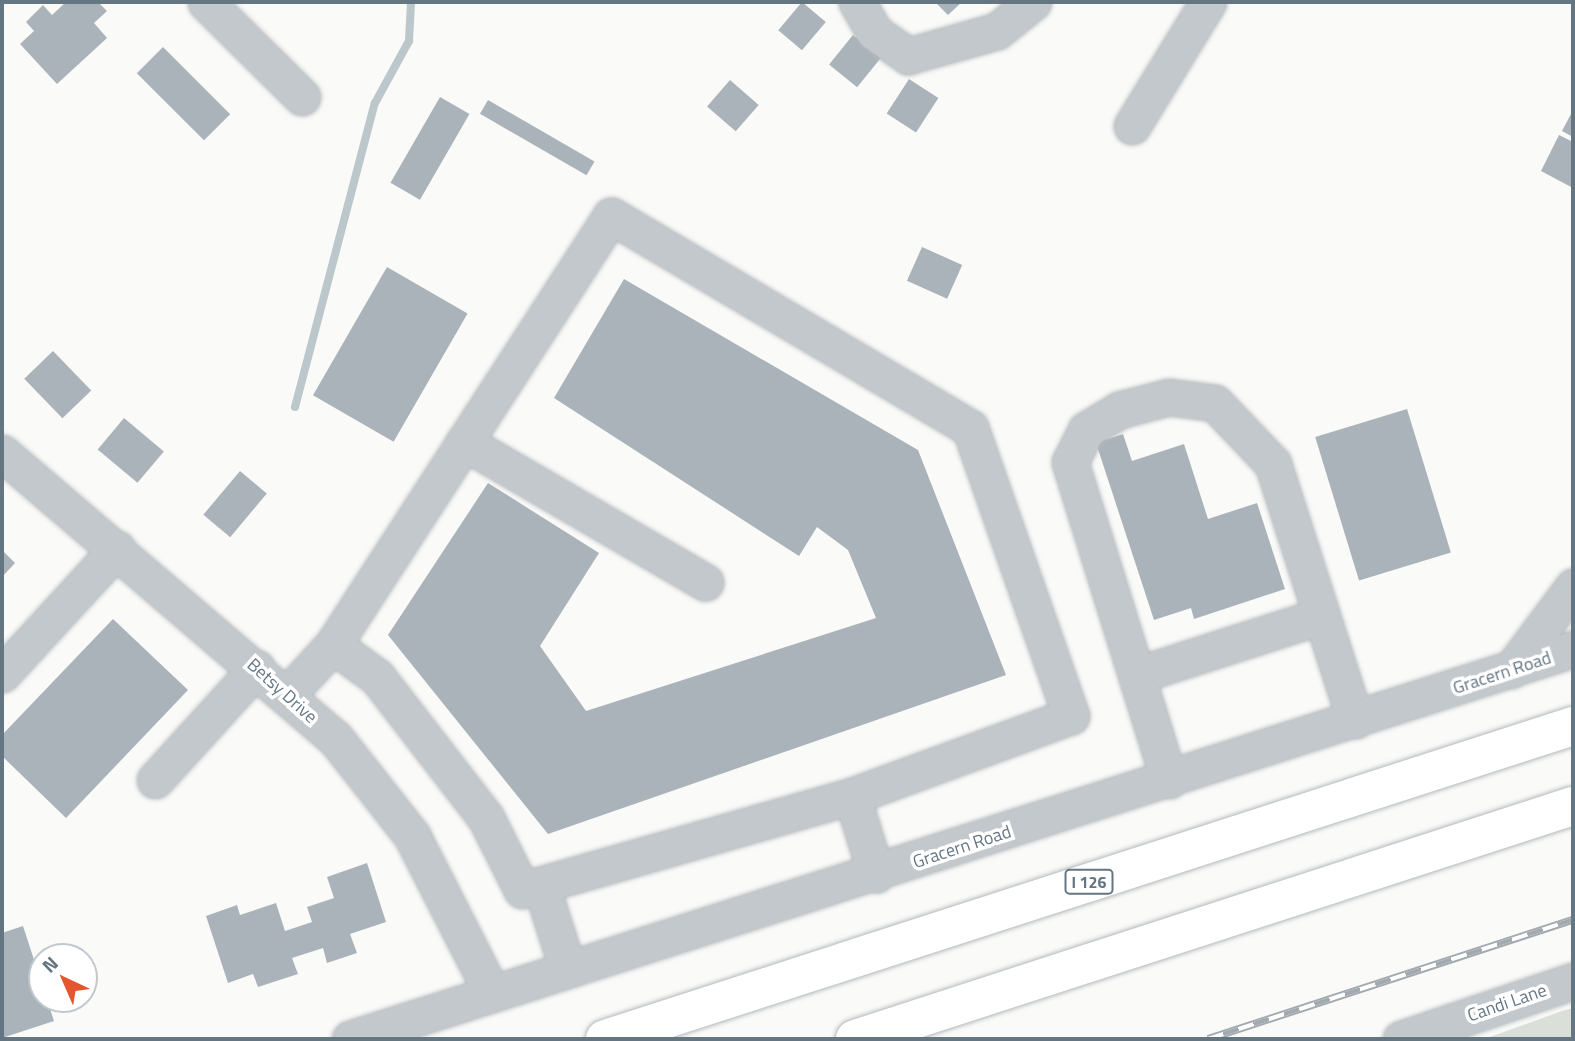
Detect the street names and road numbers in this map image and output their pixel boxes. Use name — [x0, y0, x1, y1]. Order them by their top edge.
street label: Gracern Road — [1450, 647, 1554, 699]
street label: Betsy Drive — [243, 654, 321, 728]
street label: Gracern Road — [910, 821, 1014, 873]
road number: I 126 — [1064, 870, 1114, 894]
street label: Candi Lane — [1465, 979, 1549, 1027]

